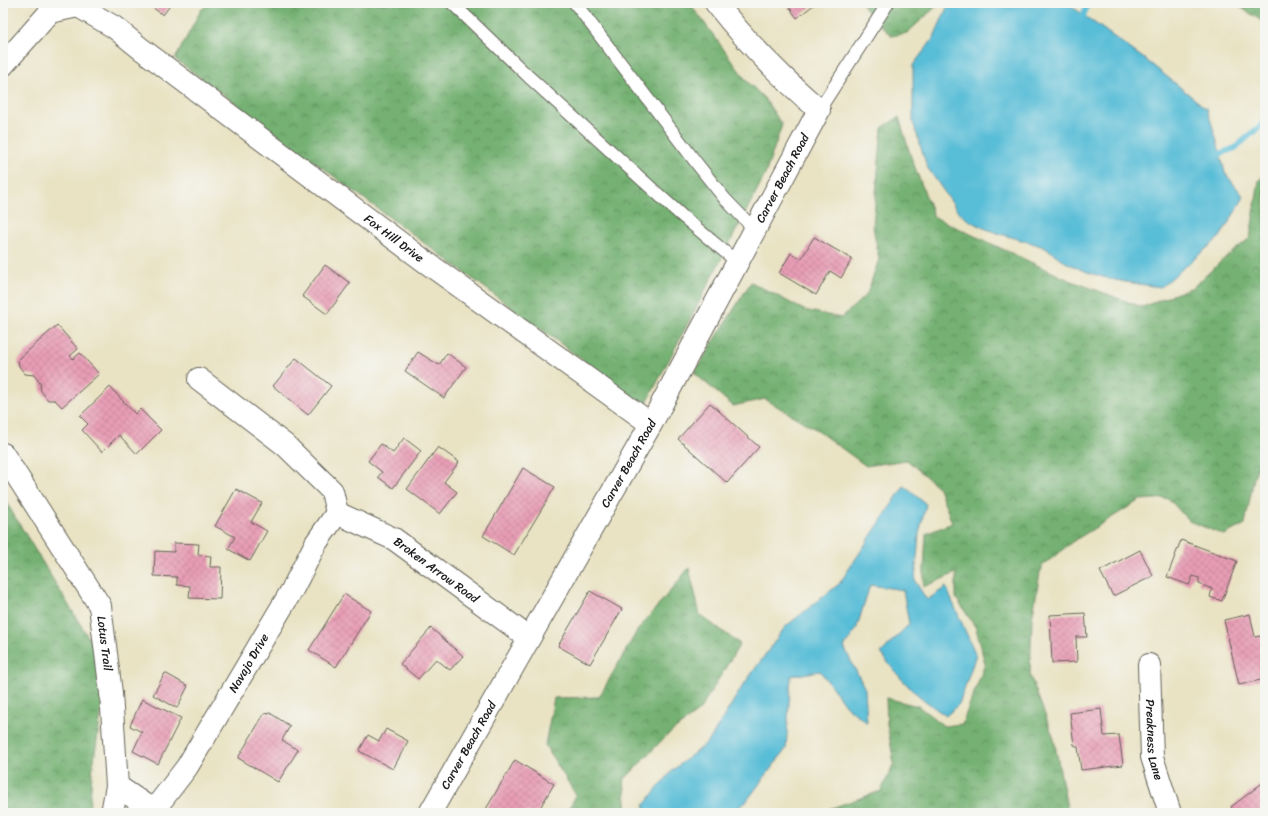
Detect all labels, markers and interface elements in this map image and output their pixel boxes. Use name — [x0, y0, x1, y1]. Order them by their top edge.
street label: Carver Beach Road — [749, 129, 816, 227]
street label: Fox Hill Drive — [359, 208, 429, 268]
street label: Carver Beach Road — [595, 415, 663, 512]
street label: Broken Arrow Road — [389, 531, 485, 610]
street label: Lotus Trail — [90, 615, 119, 673]
street label: Navajo Drive — [222, 629, 275, 697]
street label: Carver Beach Road — [435, 696, 503, 794]
street label: Preakness Lane — [1139, 699, 1170, 783]

